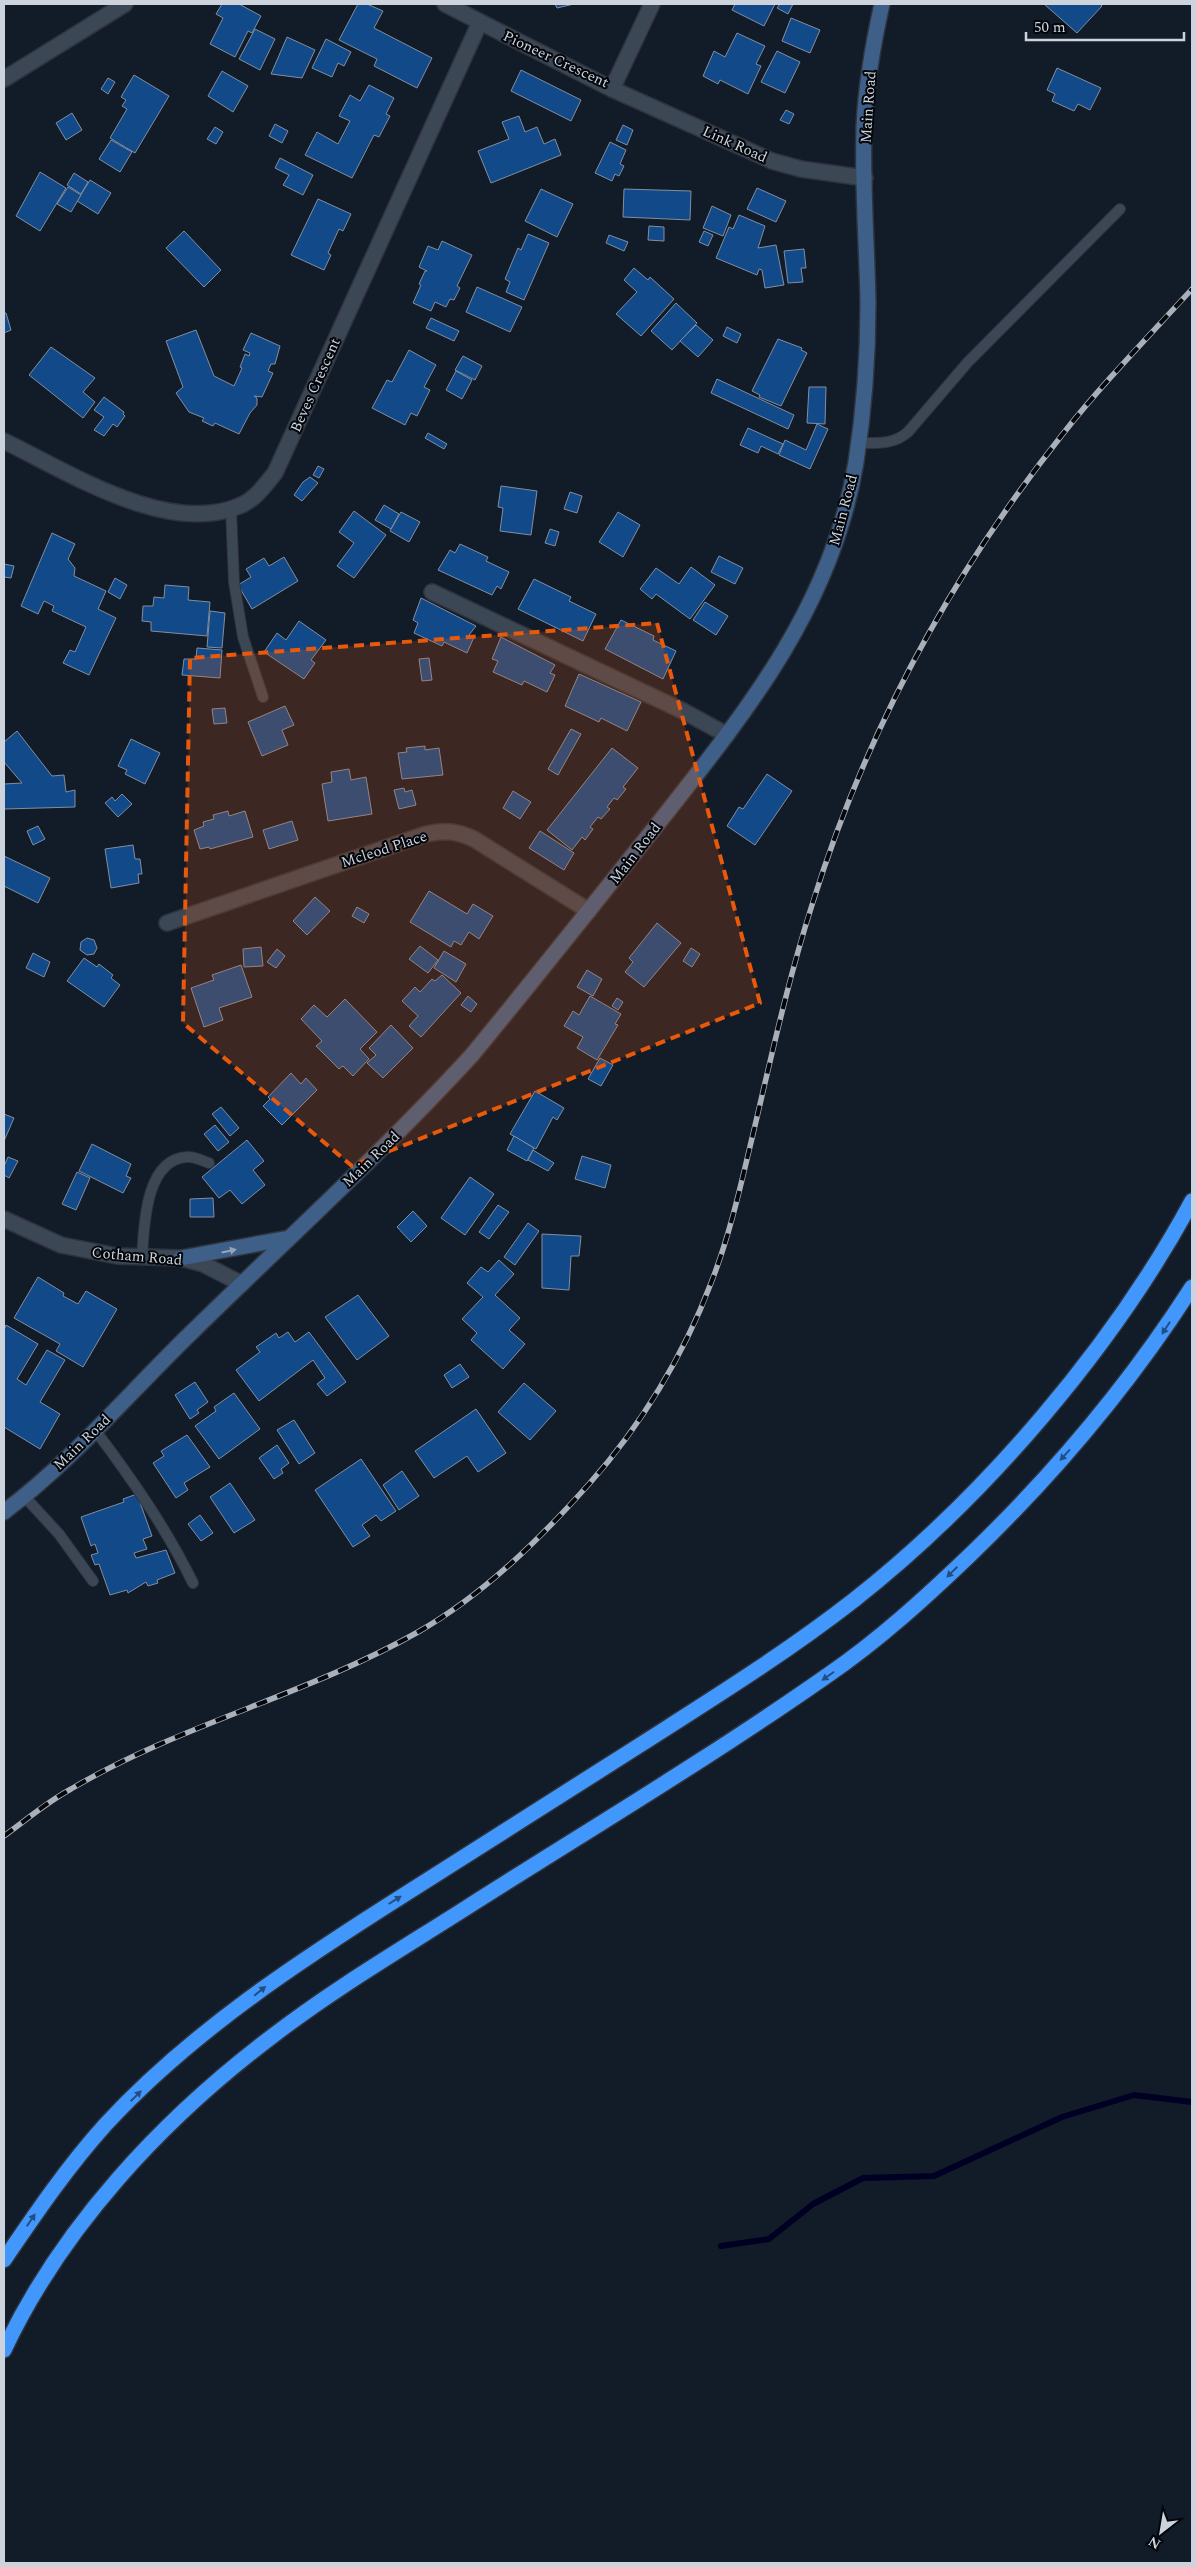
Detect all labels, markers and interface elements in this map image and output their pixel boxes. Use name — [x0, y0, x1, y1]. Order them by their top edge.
scale bar — [1026, 10, 1184, 42]
text: 50 m — [1034, 16, 1066, 39]
street label: Pioneer Crescent — [499, 25, 612, 94]
street label: Main Road — [854, 70, 883, 144]
street label: Link Road — [699, 120, 771, 169]
street label: Beves Crescent — [284, 334, 347, 436]
street label: Main Road — [823, 472, 864, 548]
street label: Main Road — [604, 818, 667, 889]
street label: Mcleod Place — [338, 825, 430, 874]
street label: Main Road — [337, 1126, 405, 1193]
street label: Cotham Road — [91, 1241, 183, 1272]
one-way arrow — [222, 1246, 238, 1254]
one-way arrow — [1161, 1321, 1171, 1334]
street label: Main Road — [48, 1409, 116, 1476]
one-way arrow — [1059, 1448, 1071, 1460]
one-way arrow — [947, 1566, 959, 1578]
one-way arrow — [821, 1671, 834, 1681]
one-way arrow — [388, 1896, 402, 1905]
one-way arrow — [253, 1985, 266, 1996]
one-way arrow — [130, 2090, 142, 2102]
one-way arrow — [26, 2213, 36, 2226]
north arrow — [1136, 2507, 1186, 2557]
text: N — [1144, 2531, 1165, 2555]

